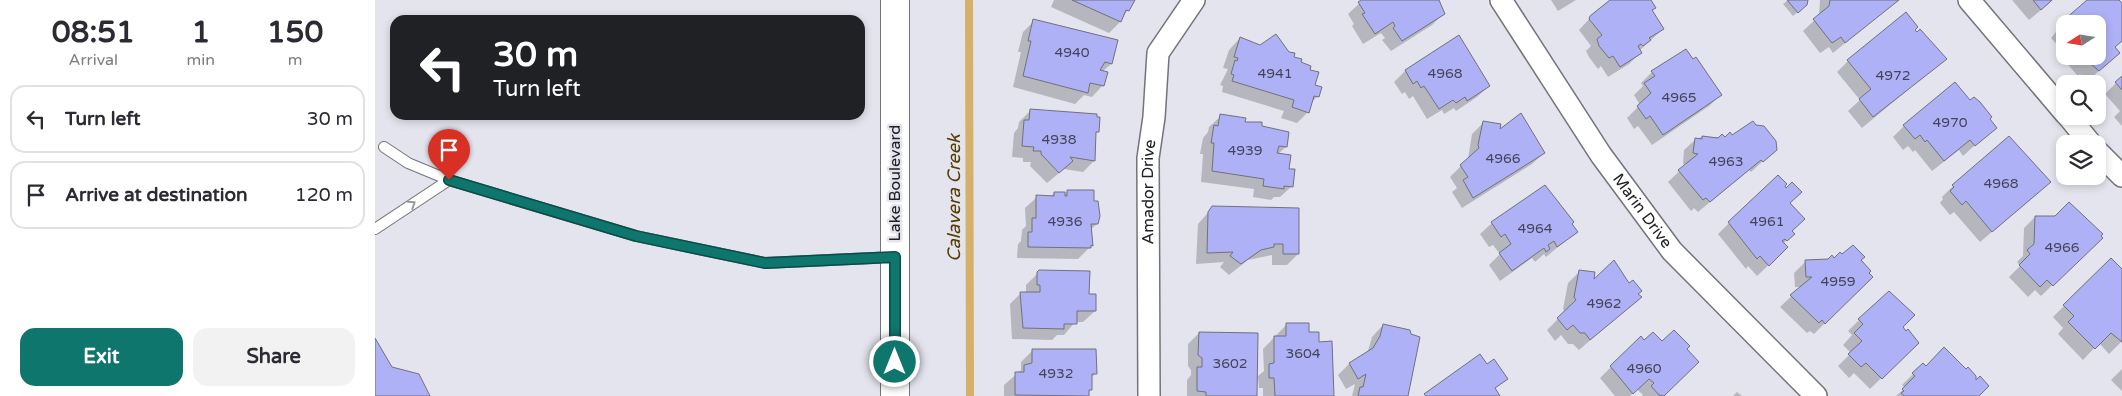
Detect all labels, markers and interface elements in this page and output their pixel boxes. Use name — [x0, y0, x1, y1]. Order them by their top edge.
text: 08:51 — [52, 14, 135, 51]
text: 1 — [191, 14, 210, 51]
text: 150 — [267, 14, 323, 51]
north arrow — [2056, 15, 2106, 65]
map controls — [2056, 15, 2106, 185]
text: 30 m — [493, 34, 578, 76]
icon: left — [410, 35, 475, 100]
house number: 4940 — [1054, 44, 1090, 61]
text: Arrival — [69, 50, 118, 70]
text: min — [187, 50, 215, 70]
text: m — [288, 50, 302, 70]
house number: 4941 — [1257, 65, 1293, 82]
house number: 4968 — [1427, 65, 1463, 82]
house number: 4972 — [1875, 67, 1911, 84]
button: search — [2056, 75, 2106, 125]
text: Turn left — [493, 76, 581, 102]
house number: 4965 — [1661, 89, 1697, 106]
icon: left — [22, 105, 50, 133]
text: Turn left — [65, 108, 141, 130]
text: 30 m — [307, 108, 353, 130]
house number: 4970 — [1932, 114, 1968, 131]
street label: Lake Boulevard — [885, 125, 905, 241]
pin — [428, 129, 470, 180]
house number: 4938 — [1041, 131, 1077, 148]
water label: Calavera Creek — [943, 133, 965, 262]
button: layers — [2056, 135, 2106, 185]
icon: arrive — [435, 136, 463, 164]
street label: Amador Drive — [1138, 138, 1161, 245]
house number: 4939 — [1227, 142, 1263, 159]
house number: 4966 — [1485, 150, 1521, 167]
house number: 4963 — [1708, 153, 1744, 170]
street label: Marin Drive — [1608, 170, 1677, 252]
house number: 4968 — [1983, 175, 2019, 192]
icon: arrive — [22, 181, 50, 209]
text: Arrive at destination — [65, 184, 248, 206]
text: 120 m — [295, 184, 353, 206]
one-way arrow — [407, 201, 416, 211]
house number: 4936 — [1047, 213, 1083, 230]
house number: 4961 — [1749, 213, 1785, 230]
house number: 4964 — [1517, 220, 1553, 237]
house number: 4966 — [2044, 239, 2080, 256]
house number: 4959 — [1820, 273, 1856, 290]
house number: 4962 — [1586, 295, 1622, 312]
button: Exit — [20, 328, 183, 386]
button: Share — [193, 328, 355, 386]
position arrow — [868, 335, 920, 387]
house number: 3604 — [1285, 345, 1321, 362]
house number: 3602 — [1212, 355, 1248, 372]
house number: 4960 — [1626, 360, 1662, 377]
house number: 4932 — [1038, 365, 1074, 382]

